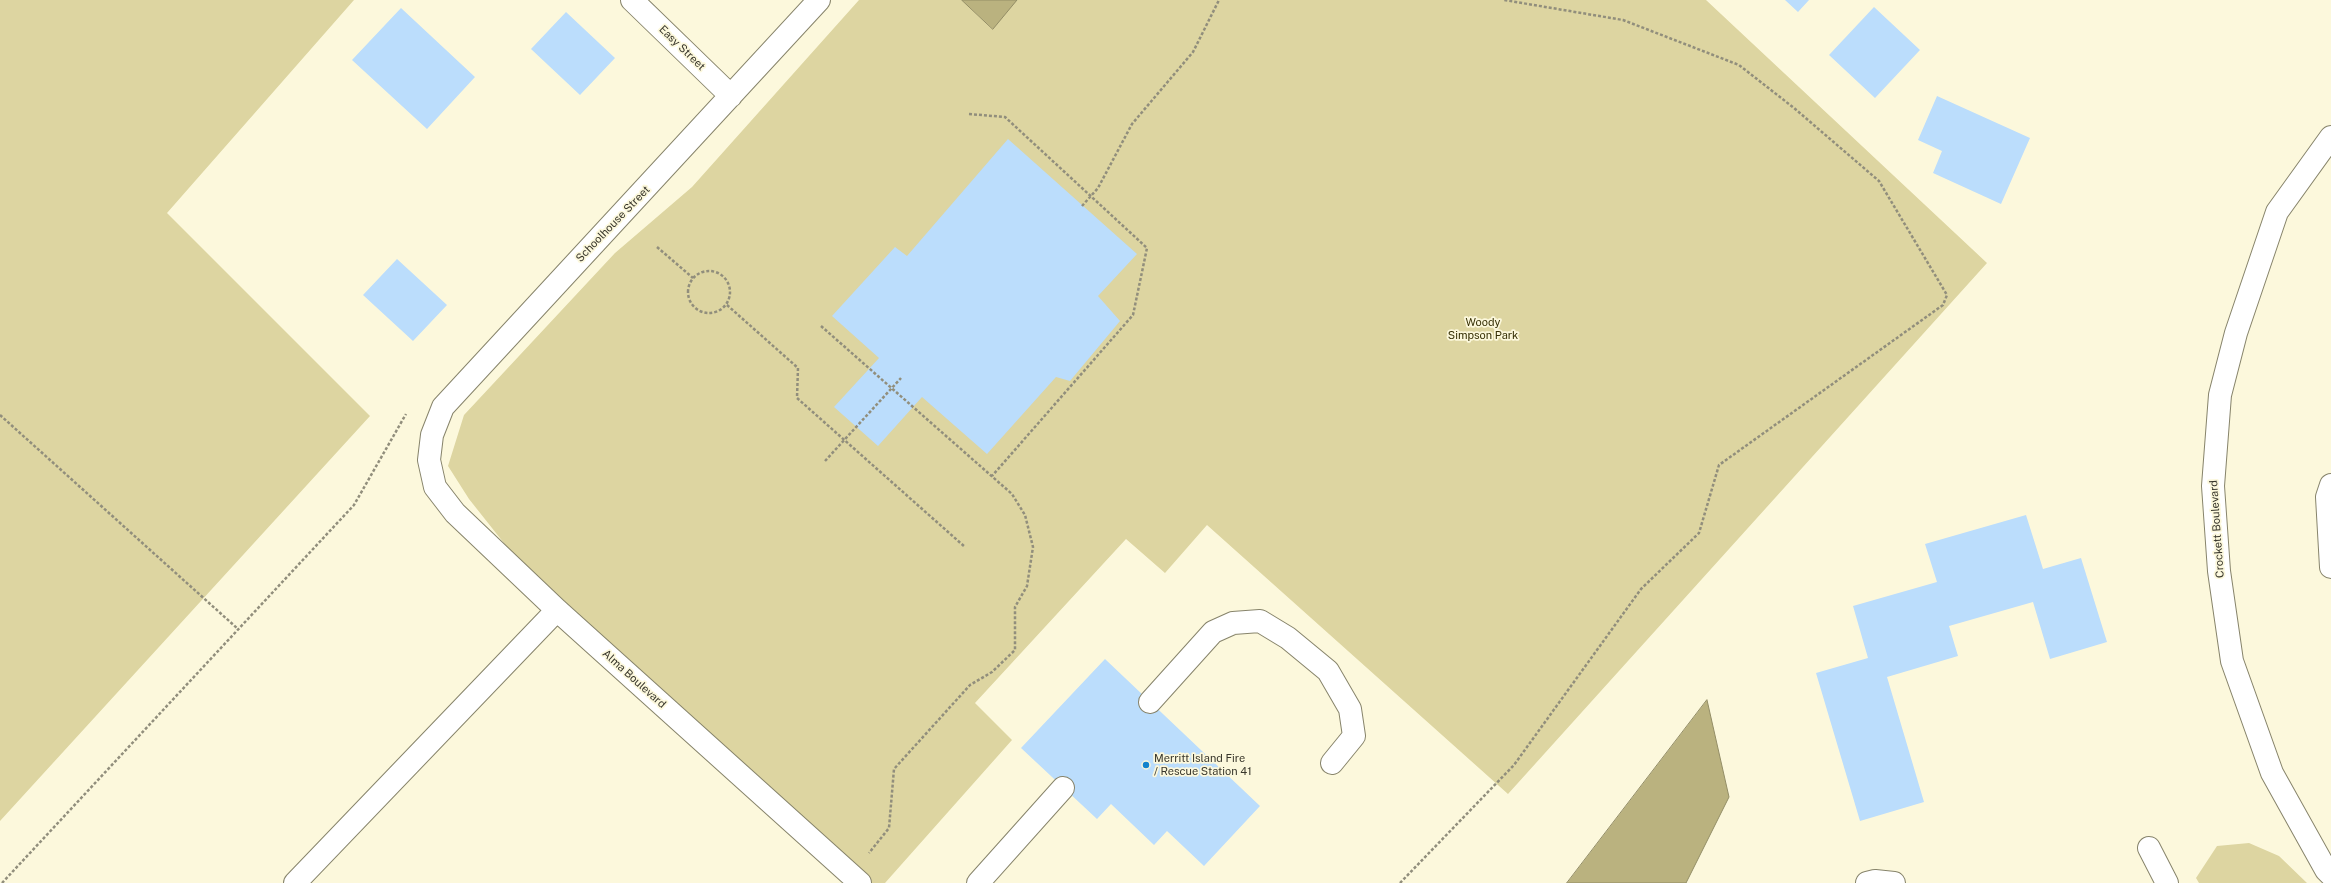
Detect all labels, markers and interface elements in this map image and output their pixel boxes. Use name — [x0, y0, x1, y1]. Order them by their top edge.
street label: Easy Street — [656, 23, 708, 73]
street label: Schoolhouse Street — [573, 183, 653, 265]
park label: Woody Simpson Park — [1448, 316, 1518, 342]
street label: Crockett Boulevard — [2207, 480, 2227, 578]
street label: Alma Boulevard — [600, 647, 668, 711]
place label: Merritt Island Fire / Rescue Station 41 — [1154, 752, 1252, 778]
marker: Merritt Island Fire / Rescue Station 41 — [1141, 760, 1151, 770]

